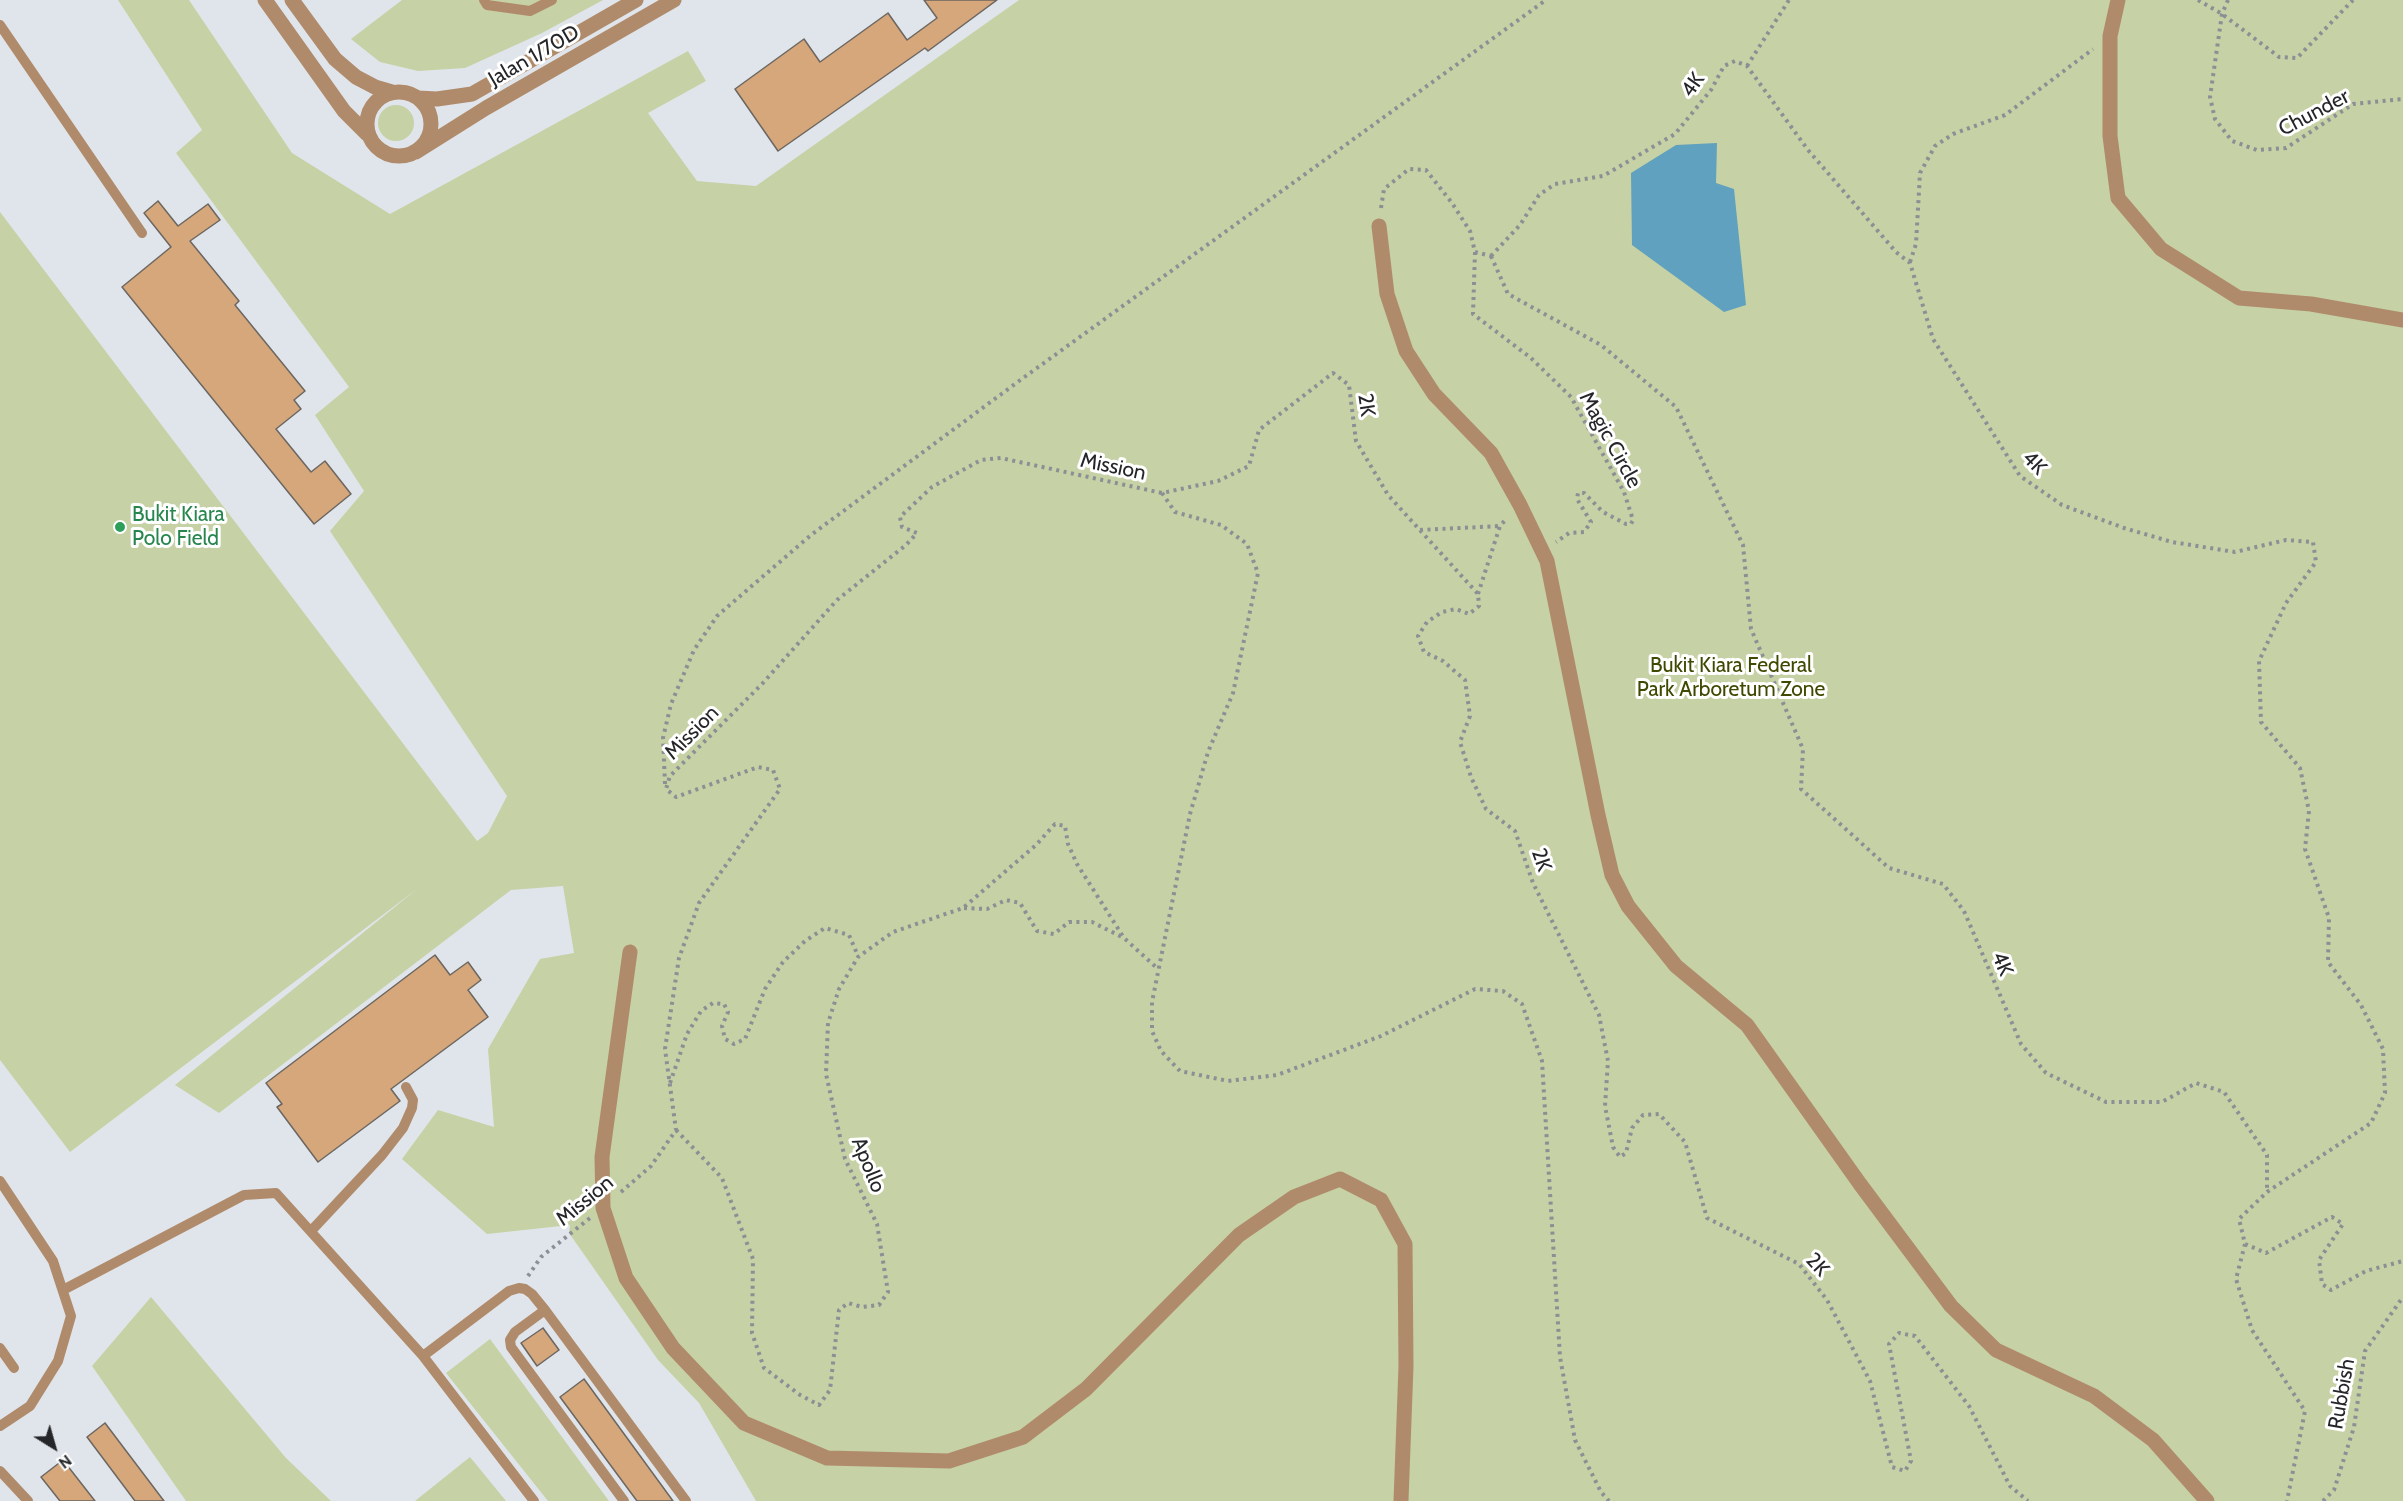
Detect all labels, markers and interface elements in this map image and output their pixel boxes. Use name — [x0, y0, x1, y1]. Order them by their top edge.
street label: Jalan 1/70D — [484, 20, 584, 92]
street label: 4K — [1676, 68, 1710, 102]
street label: Chunder — [2274, 84, 2354, 142]
street label: Magic Circle — [1573, 387, 1647, 493]
street label: 2K — [1352, 392, 1380, 418]
street label: 4K — [2017, 446, 2051, 480]
street label: Mission — [1078, 448, 1148, 486]
place label: Bukit Kiara Polo Field — [132, 502, 225, 552]
marker: Bukit Kiara Polo Field — [113, 520, 127, 534]
park label: Bukit Kiara Federal Park Arboretum Zone — [1637, 653, 1825, 703]
street label: Mission — [660, 701, 724, 765]
street label: 2K — [1525, 845, 1557, 875]
street label: 4K — [1986, 948, 2018, 980]
street label: Apollo — [846, 1134, 890, 1196]
street label: Mission — [551, 1170, 619, 1232]
street label: 2K — [1800, 1248, 1834, 1282]
street label: Rubbish — [2323, 1357, 2361, 1431]
north arrow — [24, 1417, 84, 1477]
text: N — [55, 1451, 75, 1473]

